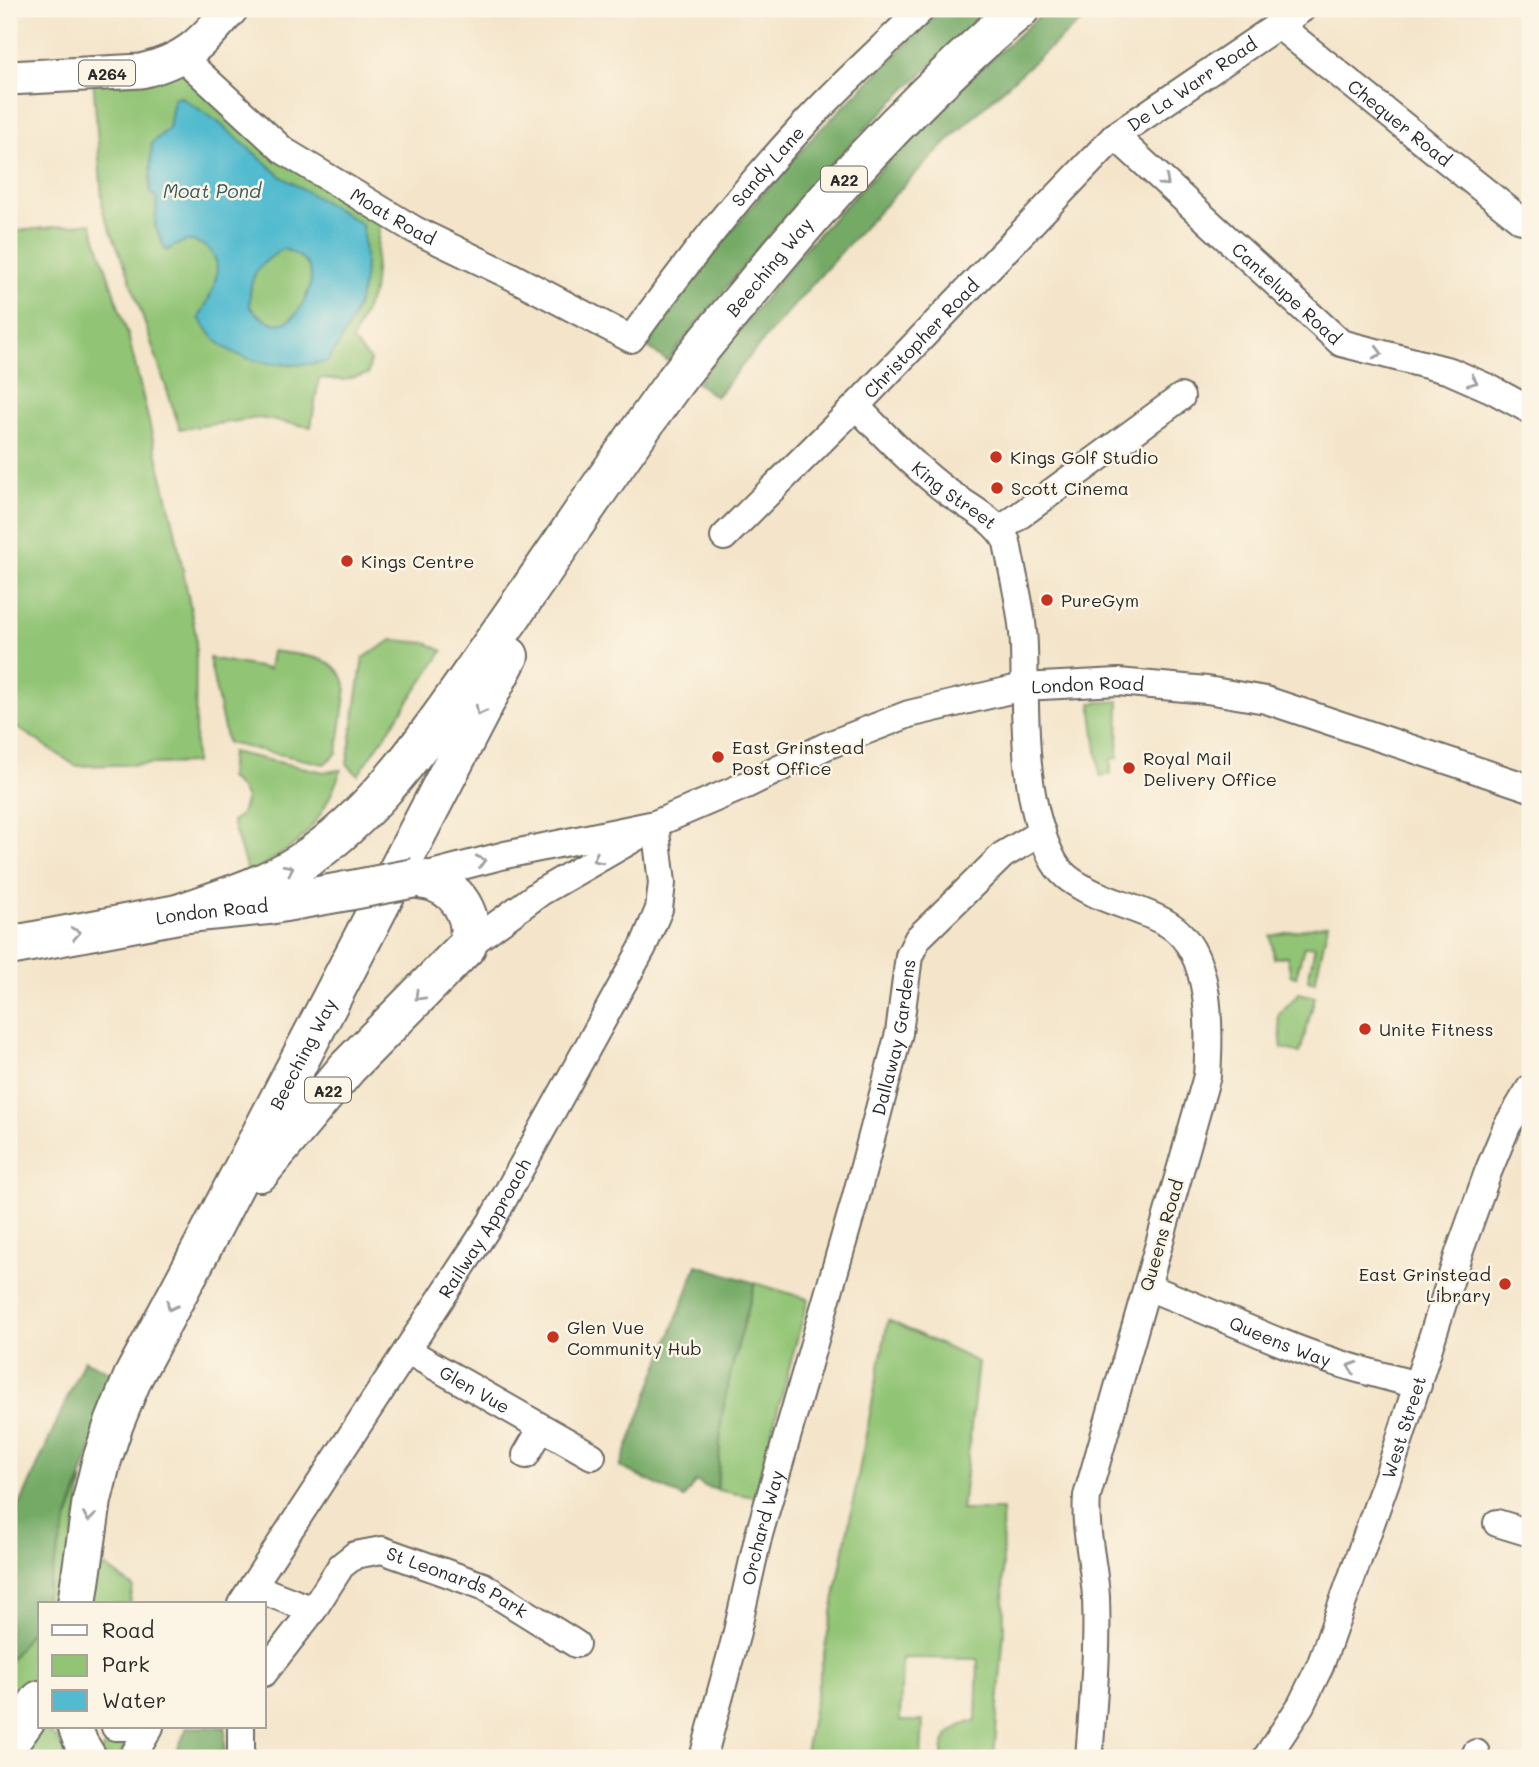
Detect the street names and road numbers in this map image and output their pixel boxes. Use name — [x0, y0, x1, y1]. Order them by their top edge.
street label: De La Warr Road — [1122, 31, 1261, 136]
road number: A264 — [79, 60, 135, 86]
street label: Chequer Road — [1343, 74, 1456, 172]
street label: Sandy Lane — [726, 121, 809, 212]
road number: A22 — [821, 167, 867, 192]
street label: Moat Road — [346, 182, 440, 250]
street label: Beeching Way — [721, 212, 818, 322]
street label: Cantelupe Road — [1227, 237, 1347, 350]
street label: Christopher Road — [858, 273, 984, 403]
street label: King Street — [907, 456, 1002, 534]
street label: London Road — [1031, 670, 1145, 699]
street label: London Road — [154, 893, 269, 930]
street label: Dallaway Gardens — [866, 958, 920, 1118]
street label: Beeching Way — [264, 994, 342, 1114]
road number: A22 — [305, 1078, 351, 1102]
street label: Railway Approach — [433, 1154, 536, 1302]
street label: Queens Road — [1134, 1176, 1188, 1294]
street label: Queens Way — [1226, 1310, 1334, 1372]
street label: Glen Vue — [435, 1360, 514, 1419]
street label: West Street — [1376, 1373, 1431, 1482]
street label: Orchard Way — [736, 1467, 789, 1587]
street label: St Leonards Park — [383, 1541, 532, 1623]

